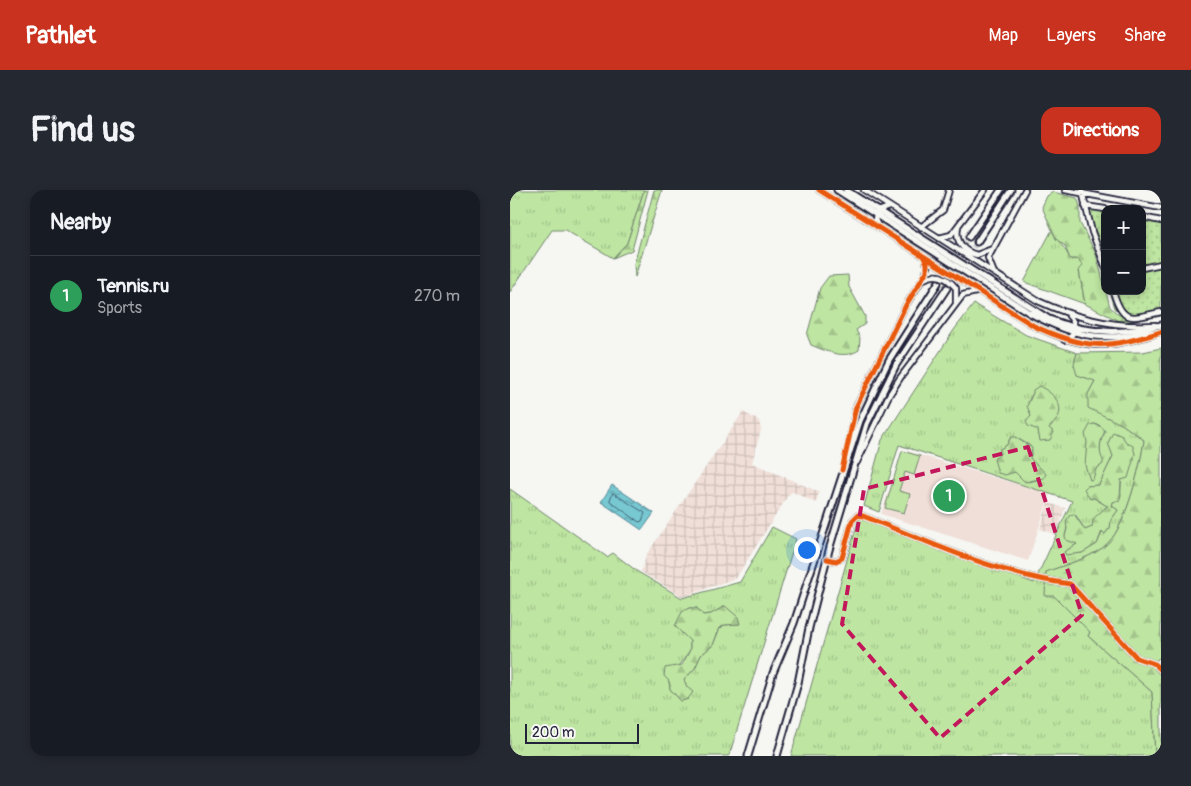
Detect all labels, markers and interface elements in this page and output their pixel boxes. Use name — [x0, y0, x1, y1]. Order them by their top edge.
text: Pathlet — [25, 21, 96, 50]
text: Map — [989, 24, 1018, 47]
text: Layers — [1046, 24, 1096, 47]
text: Share — [1124, 24, 1166, 47]
button: Directions — [1041, 107, 1161, 154]
text: Find us — [30, 108, 135, 152]
map controls — [1101, 205, 1146, 295]
button: + — [1101, 205, 1146, 250]
text: Nearby — [50, 209, 111, 236]
button: − — [1101, 250, 1146, 295]
text: Tennis.ru — [97, 274, 169, 298]
text: 1 — [63, 286, 69, 306]
text: 270 m — [414, 286, 460, 306]
text: Sports — [97, 298, 142, 318]
pin: 1 — [933, 477, 965, 515]
your location — [794, 537, 820, 563]
scale bar — [525, 721, 639, 744]
text: 200 m — [532, 724, 574, 741]

